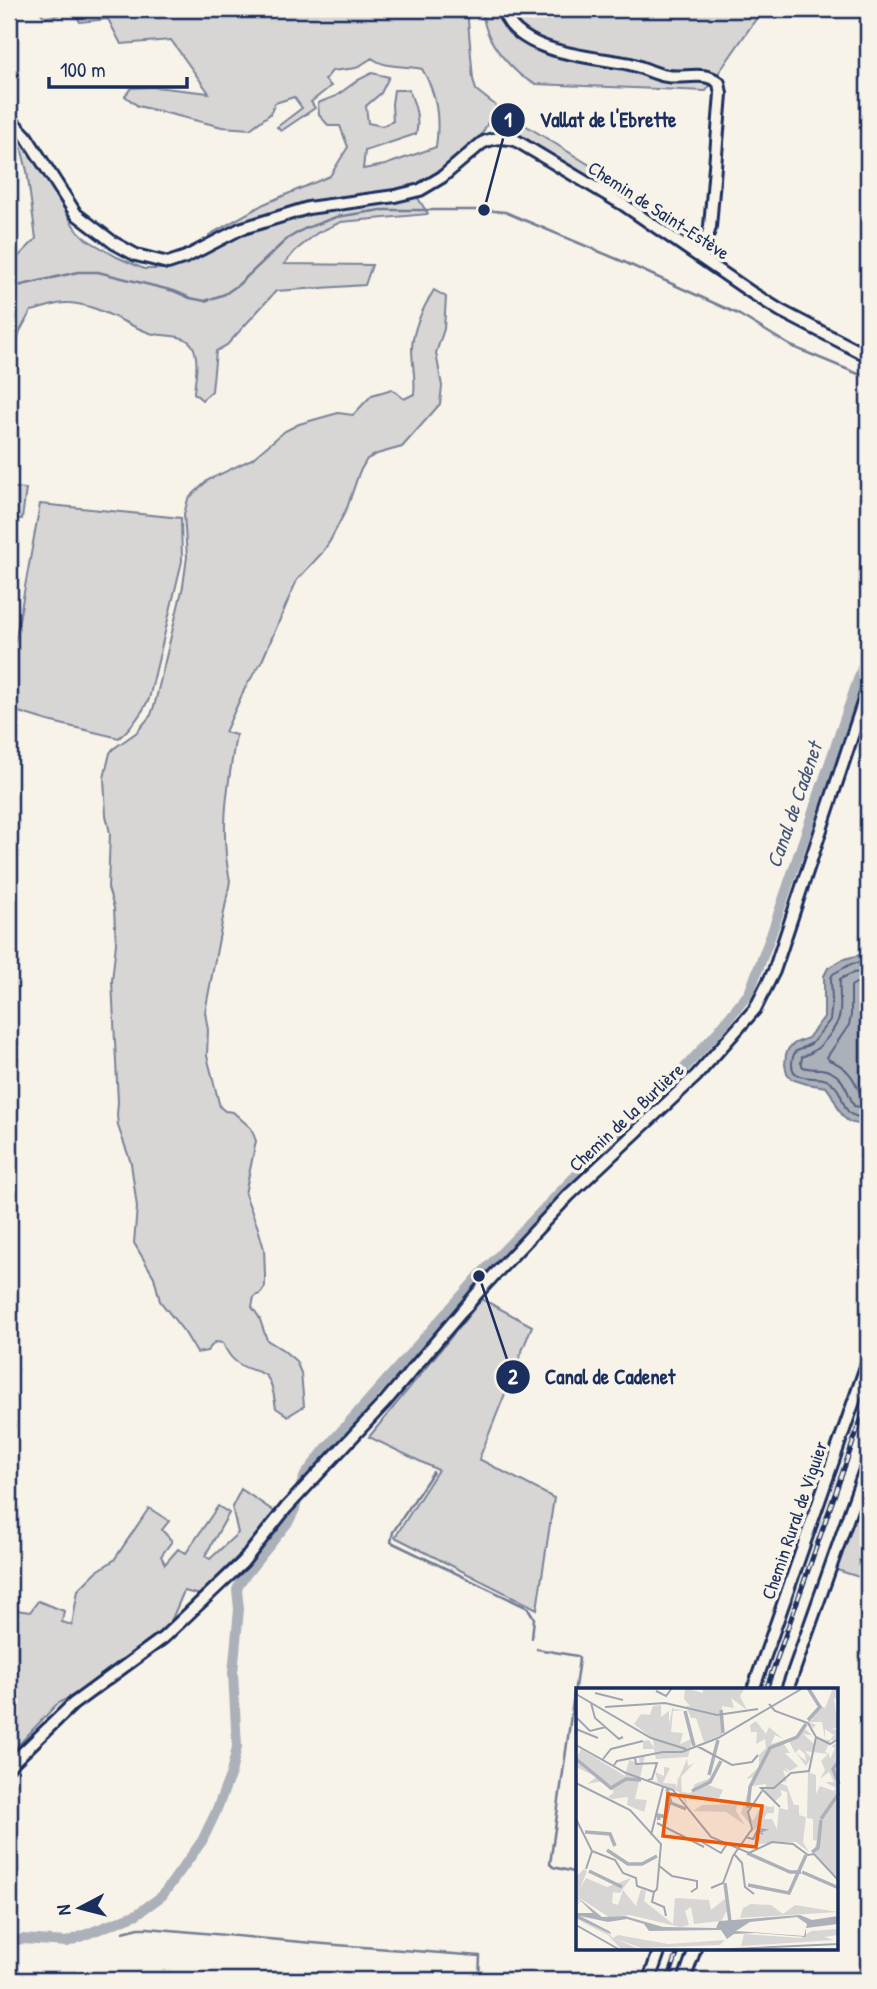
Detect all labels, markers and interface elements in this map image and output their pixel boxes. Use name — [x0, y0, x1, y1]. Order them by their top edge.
scale bar — [49, 46, 187, 90]
text: 100 m — [60, 55, 106, 84]
callout: Vallat de l'Ebrette — [491, 99, 691, 141]
text: 1 — [504, 105, 512, 134]
text: Vallat de l'Ebrette — [540, 105, 677, 134]
street label: Chemin de Saint-Estève — [583, 155, 735, 266]
water label: Canal de Cadenet — [759, 736, 830, 871]
street label: Chemin de la Burlière — [563, 1057, 690, 1177]
callout: Canal de Cadenet — [495, 1356, 689, 1398]
text: 2 — [508, 1362, 518, 1391]
text: Canal de Cadenet — [545, 1362, 676, 1391]
street label: Chemin Rural de Viguier — [755, 1437, 834, 1603]
inset map — [576, 1688, 838, 1951]
north arrow — [46, 1874, 116, 1944]
text: N — [50, 1903, 77, 1917]

